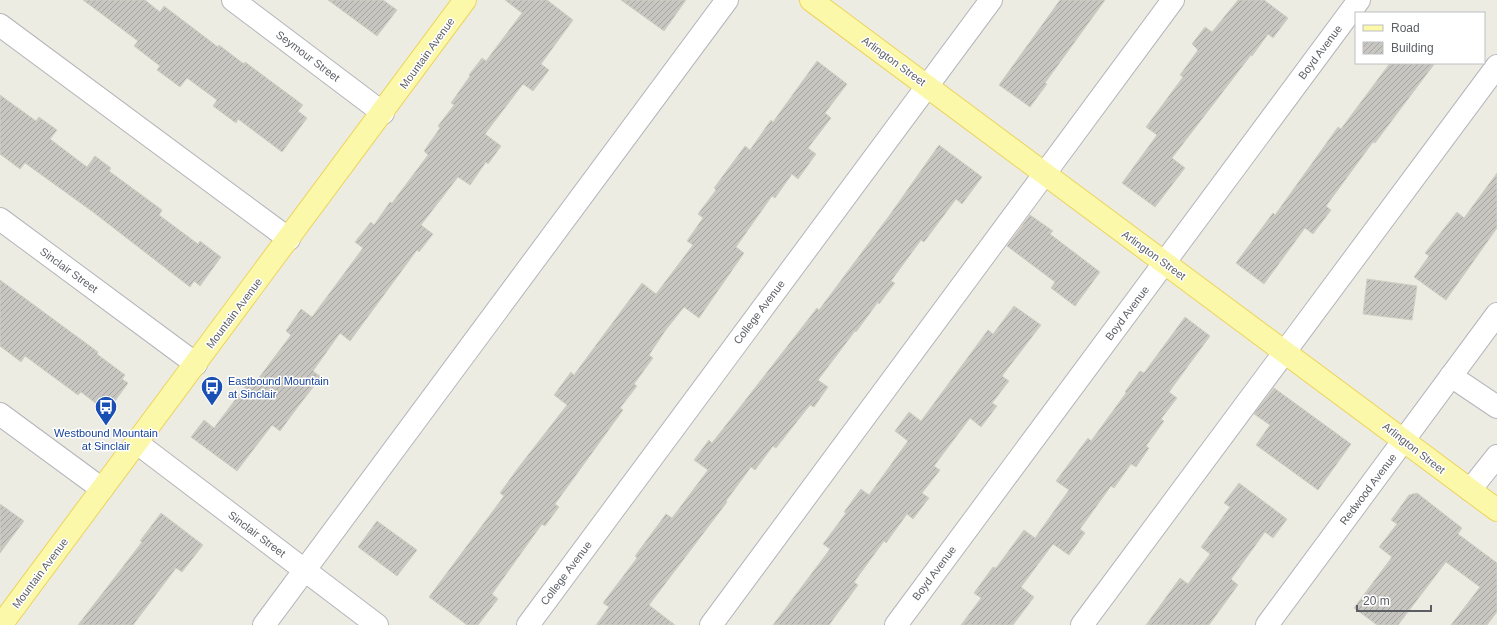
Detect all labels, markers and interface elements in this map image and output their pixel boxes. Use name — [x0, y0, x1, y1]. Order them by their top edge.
legend — [1355, 12, 1485, 64]
street label: Mountain Avenue — [397, 15, 457, 91]
text: Road — [1391, 21, 1420, 35]
street label: Boyd Avenue — [1296, 23, 1344, 81]
street label: Seymour Street — [274, 28, 342, 84]
street label: Arlington Street — [860, 34, 928, 88]
text: Building — [1391, 41, 1434, 55]
street label: Arlington Street — [1120, 228, 1188, 282]
street label: Sinclair Street — [38, 245, 100, 295]
street label: Mountain Avenue — [204, 276, 264, 350]
street label: College Avenue — [731, 278, 787, 346]
street label: Boyd Avenue — [1103, 284, 1151, 342]
bus stop icon: Eastbound Mountain at Sinclair — [199, 374, 225, 407]
place label: Eastbound Mountain at Sinclair — [228, 375, 329, 400]
bus stop icon: Westbound Mountain at Sinclair — [93, 394, 119, 427]
street label: Arlington Street — [1380, 420, 1448, 476]
place label: Westbound Mountain at Sinclair — [54, 427, 158, 452]
street label: Redwood Avenue — [1337, 451, 1399, 527]
street label: Sinclair Street — [226, 509, 288, 559]
street label: Mountain Avenue — [10, 536, 70, 610]
street label: College Avenue — [538, 539, 594, 607]
street label: Boyd Avenue — [910, 544, 958, 602]
scale bar — [1357, 587, 1431, 613]
text: 20 m — [1363, 594, 1390, 608]

